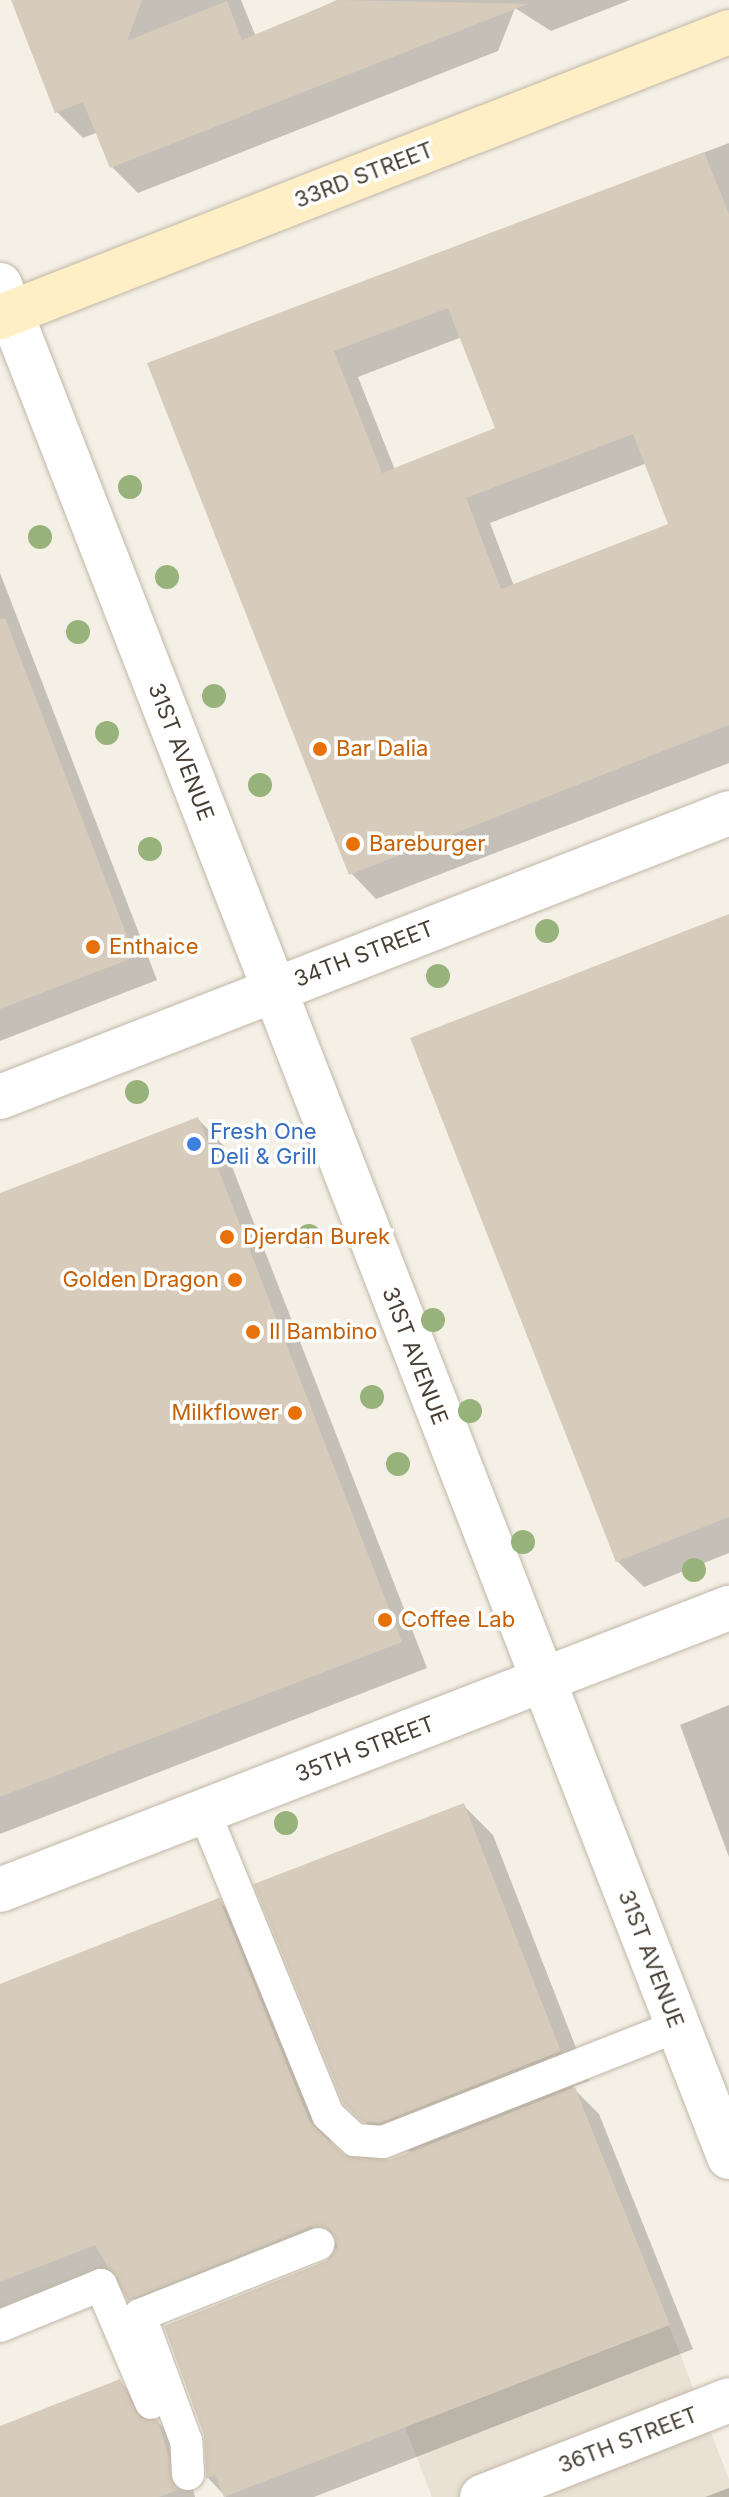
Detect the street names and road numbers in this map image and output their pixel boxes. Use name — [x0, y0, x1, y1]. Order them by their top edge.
street label: 33RD STREET — [291, 136, 437, 214]
street label: 31ST AVENUE — [143, 679, 219, 825]
street label: 34TH STREET — [290, 915, 438, 993]
street label: 31ST AVENUE — [377, 1283, 453, 1429]
street label: 35TH STREET — [292, 1710, 438, 1788]
street label: 31ST AVENUE — [613, 1886, 689, 2032]
street label: 36TH STREET — [555, 2401, 701, 2479]

